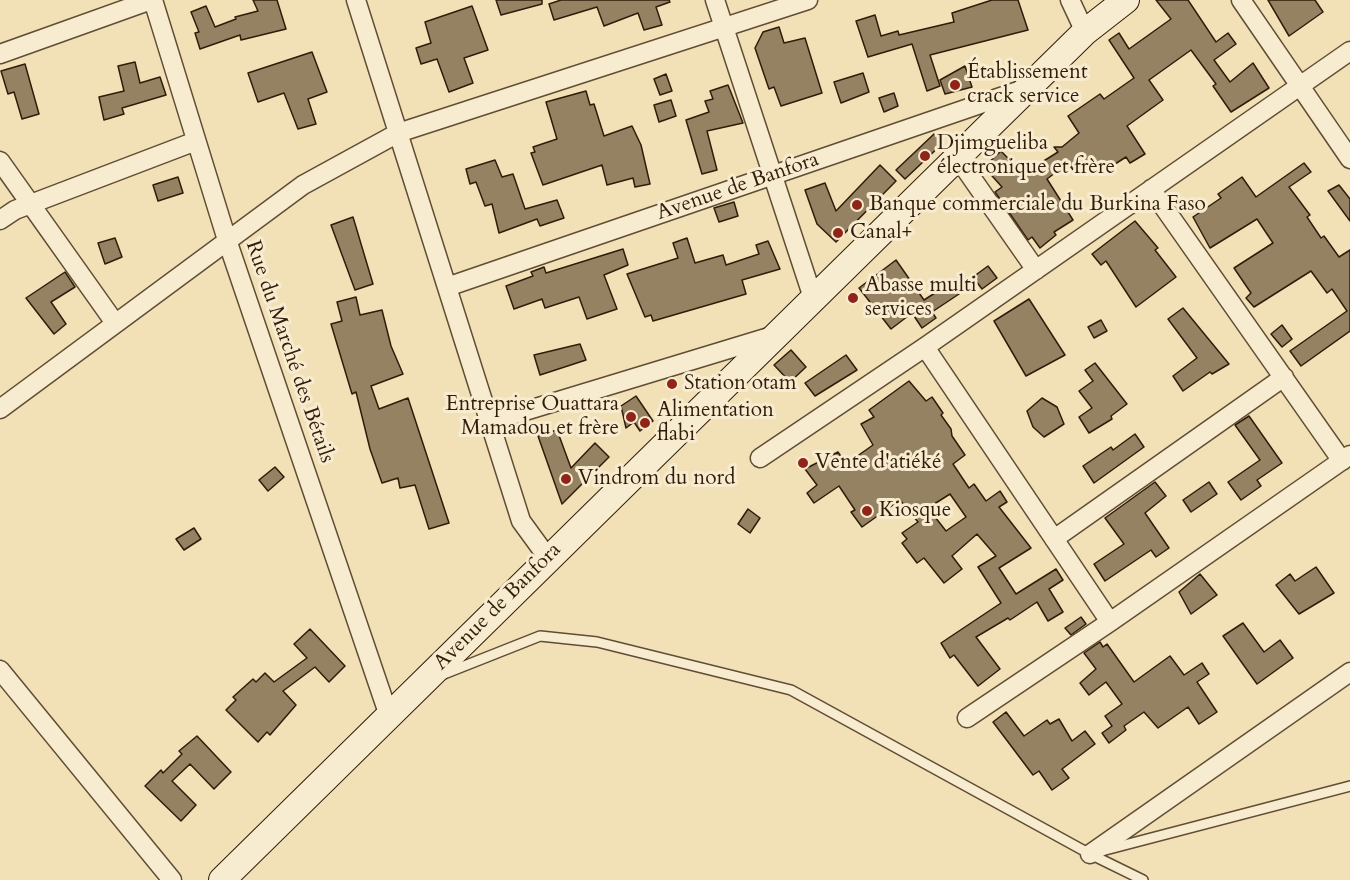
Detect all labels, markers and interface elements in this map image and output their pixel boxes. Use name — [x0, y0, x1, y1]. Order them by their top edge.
place label: Établissement crack service — [967, 60, 1088, 110]
marker: Établissement crack service — [948, 78, 962, 92]
place label: Djimgueliba électronique et frère — [937, 131, 1115, 181]
street label: Avenue de Banfora — [654, 147, 822, 227]
marker: Djimgueliba électronique et frère — [918, 149, 932, 163]
place label: Banque commerciale du Burkina Faso — [869, 192, 1206, 218]
marker: Banque commerciale du Burkina Faso — [850, 198, 864, 212]
place label: Canal+ — [850, 220, 912, 246]
marker: Canal+ — [831, 226, 845, 240]
street label: Rue du Marché des Bétails — [239, 237, 339, 467]
place label: Abasse multi services — [865, 273, 977, 323]
marker: Abasse multi services — [846, 291, 860, 305]
place label: Station otam — [684, 371, 797, 397]
marker: Station otam — [665, 377, 679, 391]
place label: Entreprise Ouattara Mamadou et frère — [446, 392, 619, 442]
place label: Alimentation flabi — [657, 398, 774, 448]
marker: Entreprise Ouattara Mamadou et frère — [624, 410, 638, 424]
marker: Alimentation flabi — [638, 416, 652, 430]
place label: Vente d'atiéké — [815, 450, 942, 476]
marker: Vente d'atiéké — [796, 456, 810, 470]
place label: Vindrom du nord — [578, 466, 735, 492]
marker: Vindrom du nord — [559, 472, 573, 486]
place label: Kiosque — [879, 498, 951, 524]
marker: Kiosque — [860, 504, 874, 518]
street label: Avenue de Banfora — [429, 538, 567, 676]

